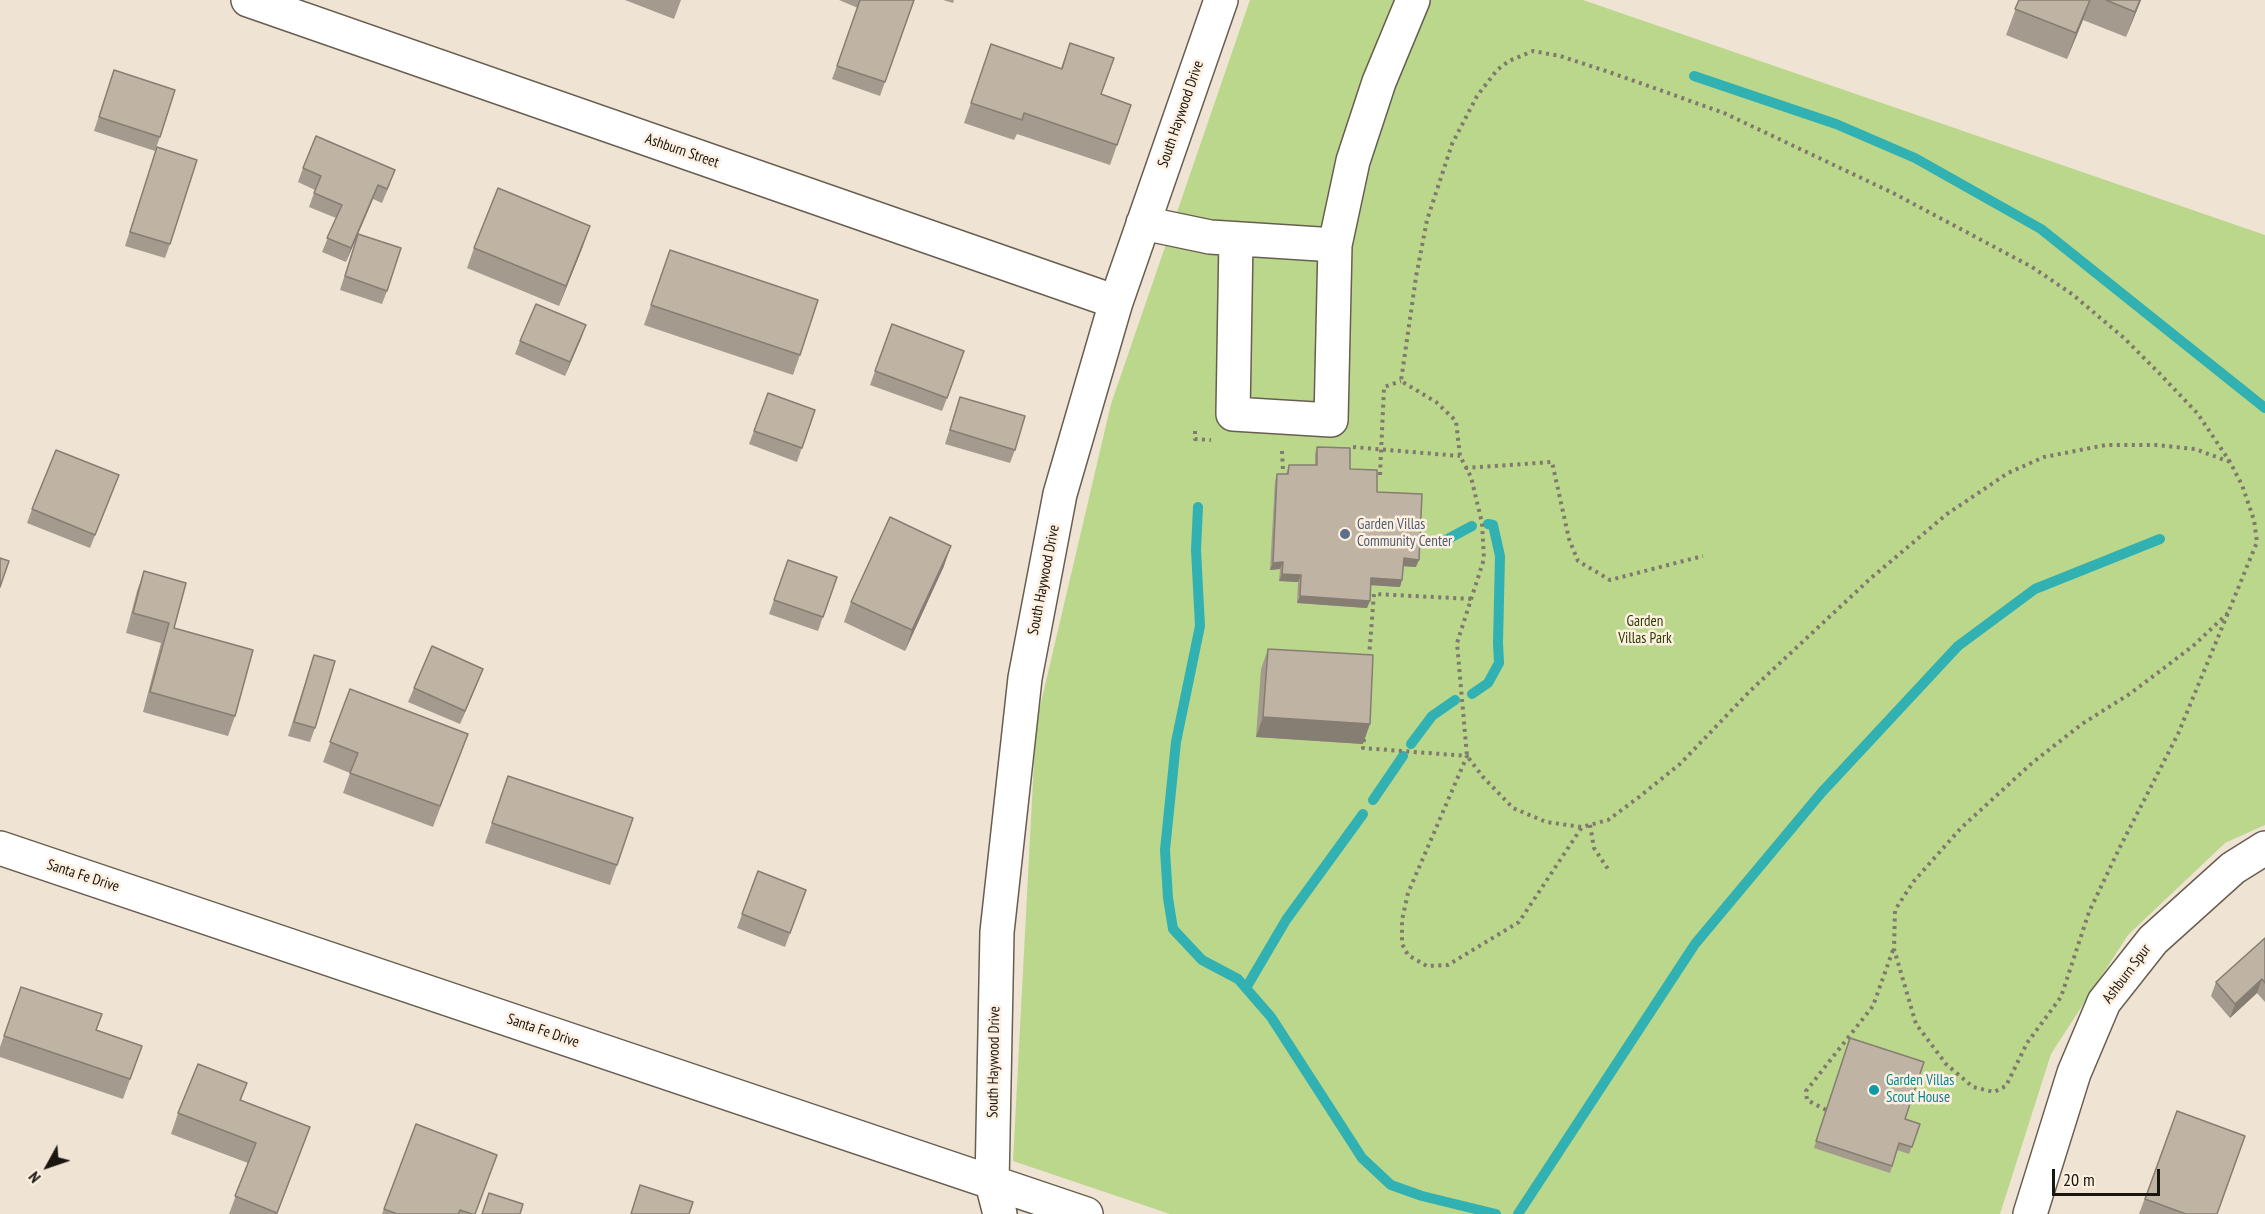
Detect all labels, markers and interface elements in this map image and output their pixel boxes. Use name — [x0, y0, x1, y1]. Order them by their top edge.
street label: South Haywood Drive — [1154, 58, 1208, 170]
street label: Ashburn Street — [643, 130, 721, 172]
place label: Garden Villas Community Center — [1357, 516, 1452, 551]
street label: South Haywood Drive — [1025, 523, 1063, 637]
marker: Garden Villas Community Center — [1338, 527, 1352, 541]
park label: Garden Villas Park — [1618, 613, 1672, 648]
street label: Santa Fe Drive — [44, 856, 122, 896]
street label: Ashburn Spur — [2099, 941, 2155, 1007]
street label: South Haywood Drive — [984, 1006, 1004, 1118]
street label: Santa Fe Drive — [505, 1010, 581, 1052]
place label: Garden Villas Scout House — [1886, 1072, 1954, 1107]
marker: Garden Villas Scout House — [1867, 1083, 1881, 1097]
north arrow — [18, 1136, 78, 1196]
scale bar — [2055, 1157, 2163, 1195]
text: N — [24, 1168, 45, 1187]
text: 20 m — [2063, 1168, 2095, 1191]

